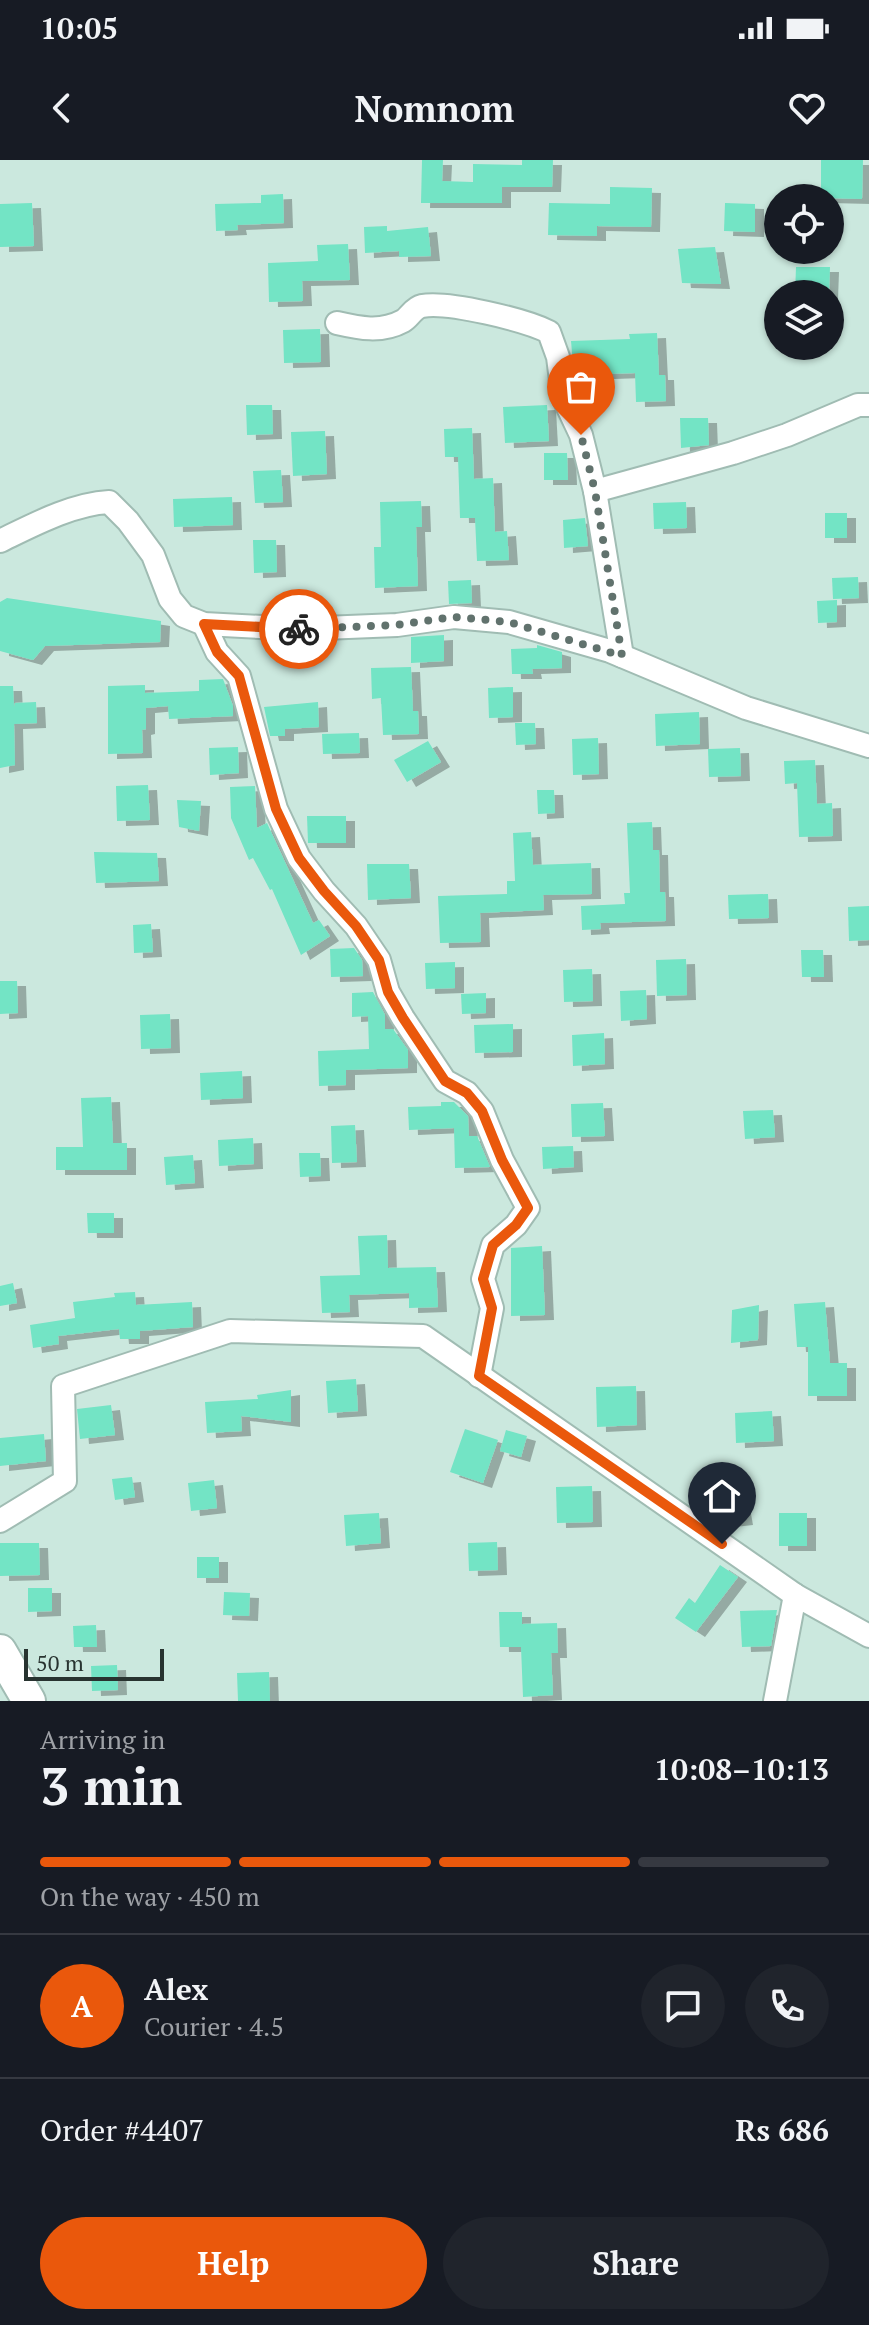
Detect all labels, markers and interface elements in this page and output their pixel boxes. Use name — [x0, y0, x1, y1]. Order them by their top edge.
text: 10:05 — [40, 8, 118, 48]
text: Nomnom — [355, 85, 514, 132]
icon: back — [40, 86, 84, 130]
icon: heart — [785, 86, 829, 130]
map controls — [764, 184, 844, 360]
button: locate — [764, 184, 844, 264]
button: layers — [764, 280, 844, 360]
pin — [547, 353, 615, 435]
icon: bag — [559, 365, 603, 409]
courier — [259, 589, 339, 669]
icon: bike — [277, 607, 321, 651]
pin — [688, 1462, 756, 1544]
icon: home — [700, 1474, 744, 1518]
scale bar — [24, 1645, 164, 1681]
text: 50 m — [36, 1648, 84, 1677]
text: Arriving in — [40, 1722, 165, 1756]
text: 10:08–10:13 — [654, 1749, 829, 1789]
text: 3 min — [40, 1751, 182, 1820]
text: On the way · 450 m — [40, 1879, 260, 1913]
button: chat — [641, 1964, 725, 2048]
button: phone — [745, 1964, 829, 2048]
text: Alex — [144, 1969, 208, 2009]
text: A — [71, 1986, 93, 2026]
text: Courier · 4.5 — [144, 2009, 284, 2043]
text: Order #4407 — [40, 2110, 204, 2150]
text: Rs 686 — [736, 2110, 829, 2150]
button: Help — [40, 2217, 427, 2309]
button: Share — [443, 2217, 829, 2309]

